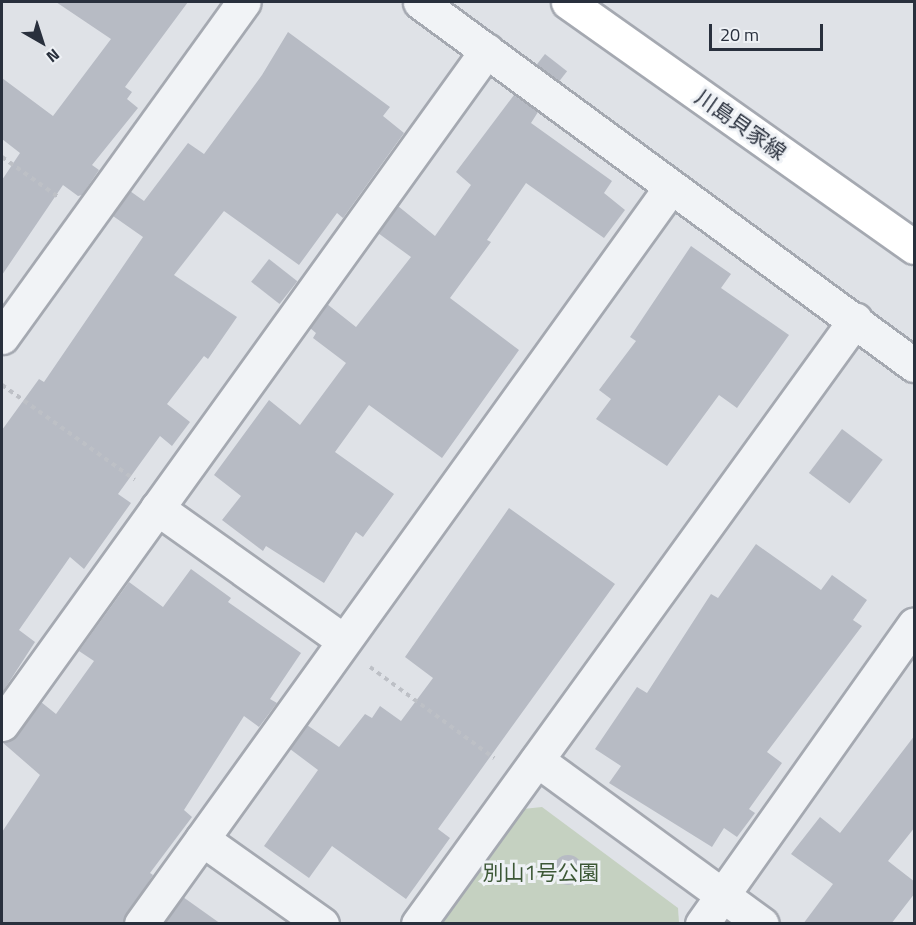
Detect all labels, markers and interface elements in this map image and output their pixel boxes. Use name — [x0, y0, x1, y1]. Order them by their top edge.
north arrow — [12, 12, 72, 72]
scale bar — [712, 12, 826, 50]
text: 20 m — [720, 21, 759, 48]
text: N — [41, 43, 65, 69]
street label: 川島貝家線 — [691, 84, 791, 164]
park label: 別山1号公園 — [483, 859, 599, 885]

